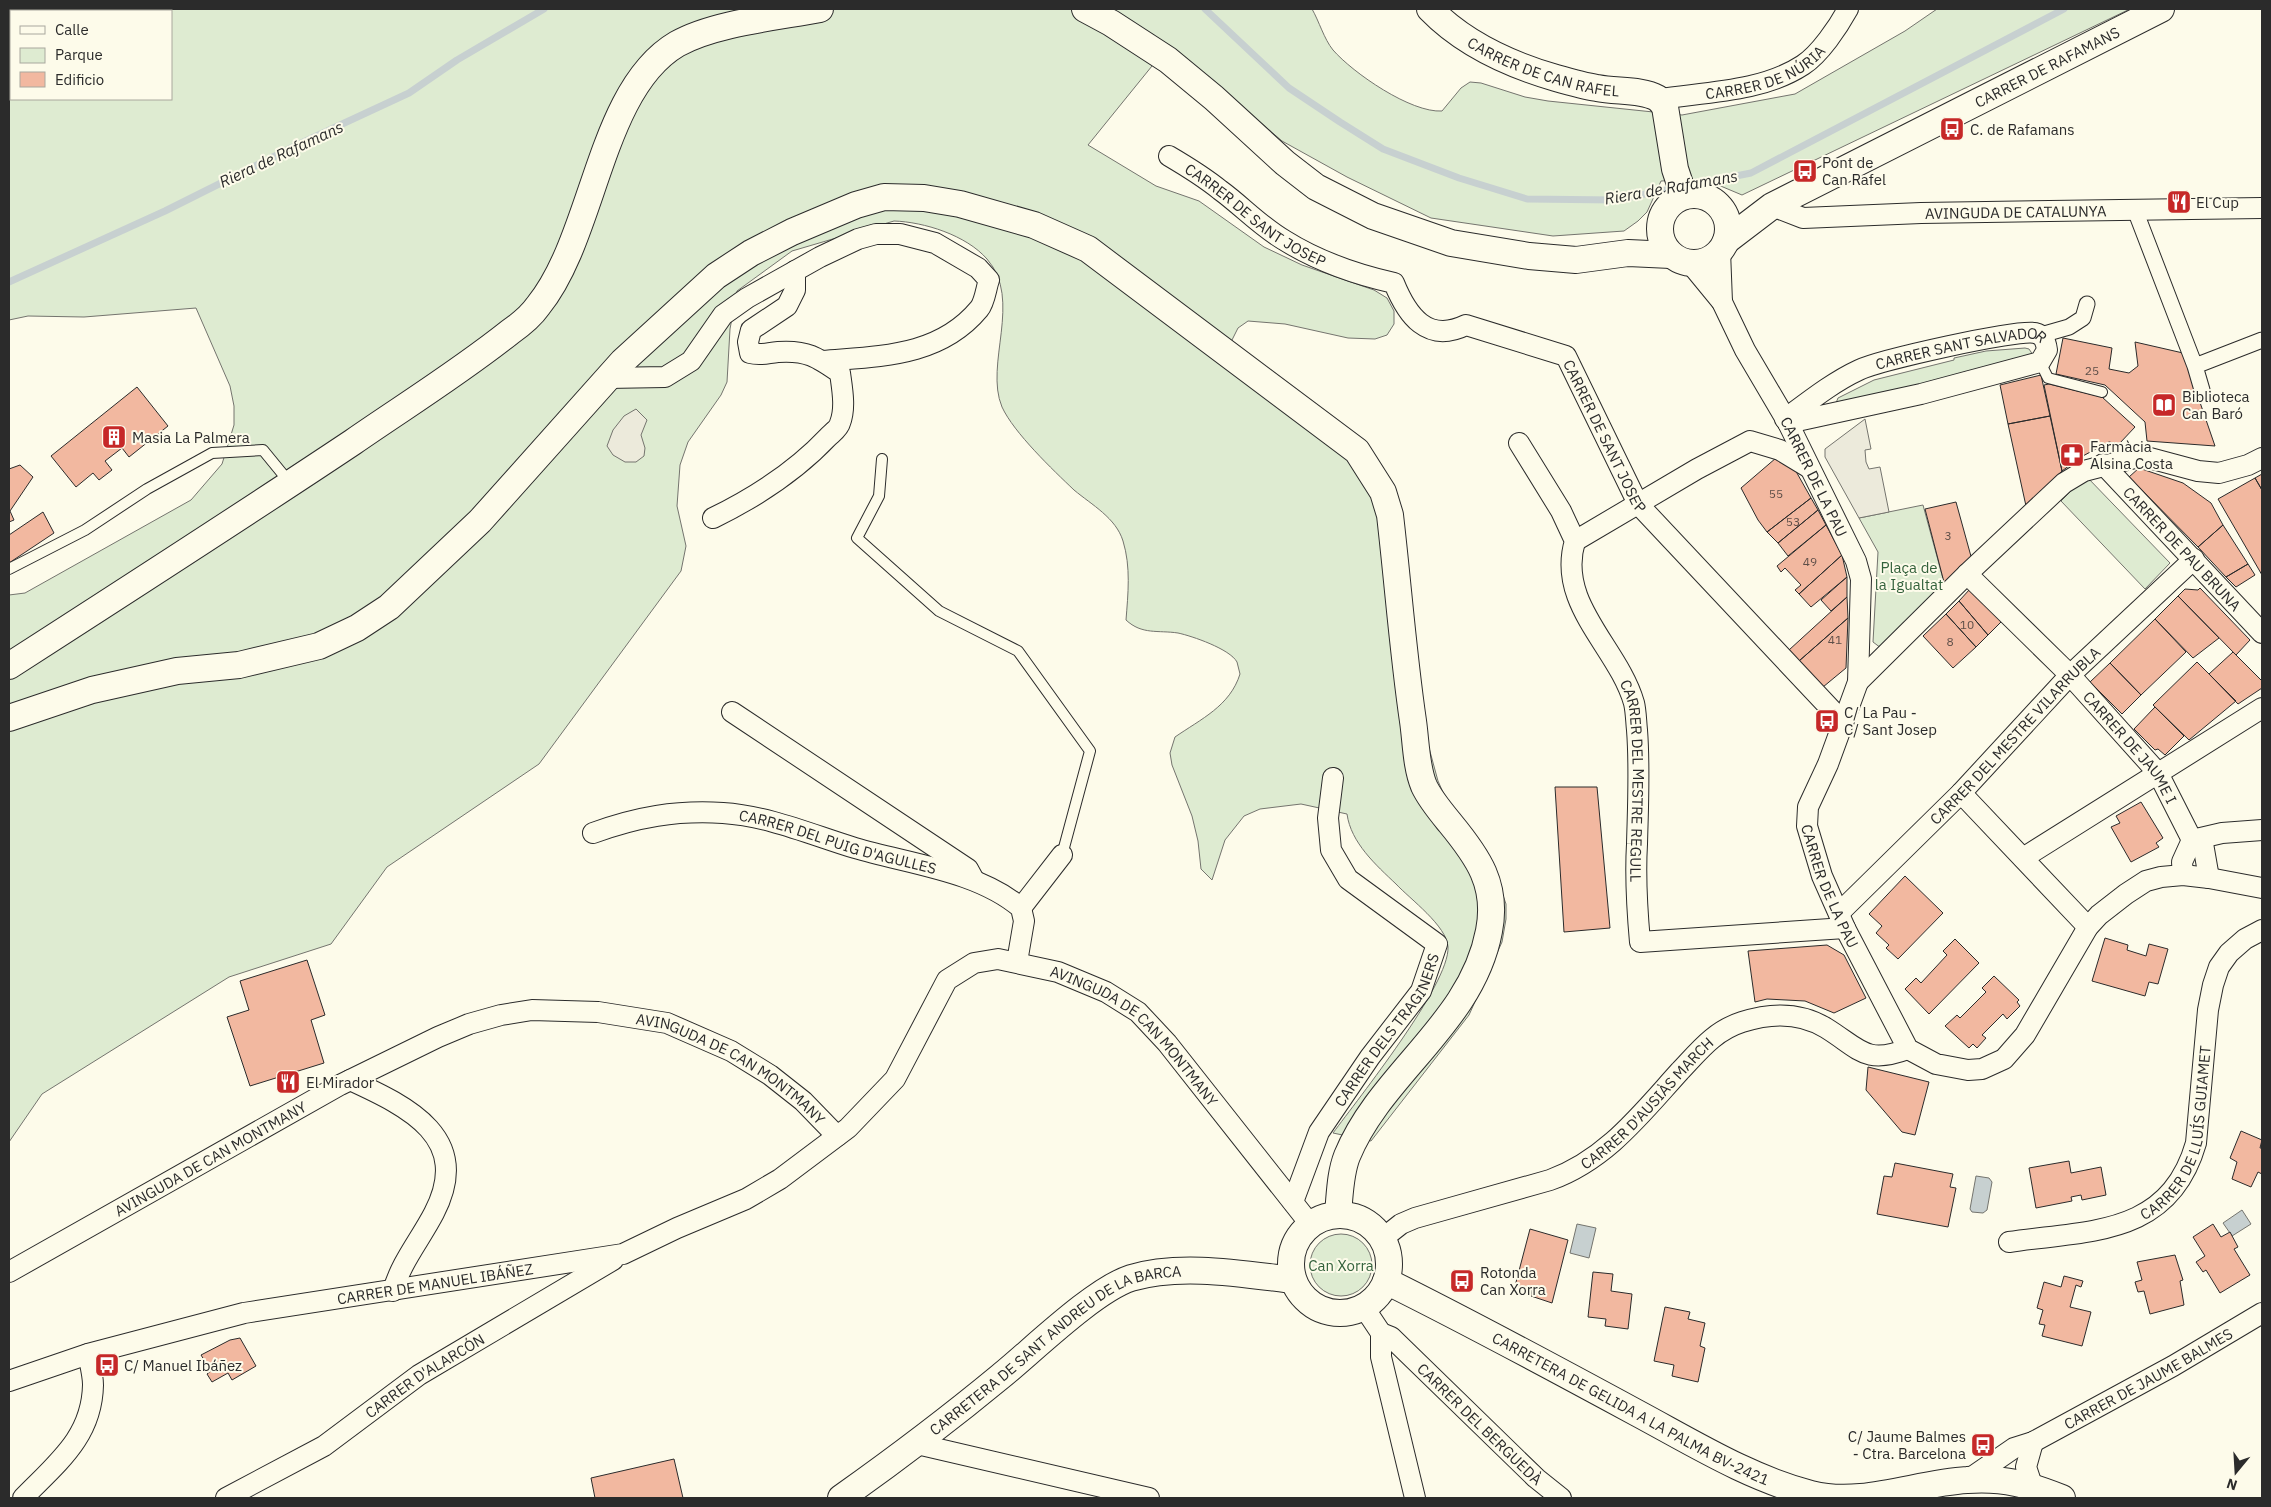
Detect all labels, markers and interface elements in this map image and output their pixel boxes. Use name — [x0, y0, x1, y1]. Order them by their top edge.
legend — [10, 10, 172, 100]
text: Calle — [55, 20, 89, 39]
street label: CARRER DE RAFAMANS — [1971, 22, 2123, 111]
street label: CARRER DE CAN RAFEL — [1464, 32, 1620, 100]
street label: CARRER DE NÚRIA — [1704, 41, 1829, 103]
text: Parque — [55, 45, 103, 64]
text: Edificio — [55, 70, 104, 89]
water label: Riera de Rafamans — [216, 116, 346, 192]
bus stop icon: C. de Rafamans — [1939, 116, 1965, 142]
place label: C. de Rafamans — [1970, 120, 2075, 139]
place label: Pont de Can Rafel — [1822, 153, 1886, 189]
bus stop icon: Pont de Can Rafel — [1792, 158, 1818, 184]
street label: CARRER DE SANT JOSEP — [1182, 159, 1329, 270]
water label: Riera de Rafamans — [1603, 165, 1739, 209]
restaurant icon: El Cup — [2166, 189, 2192, 215]
place label: El Cup — [2196, 193, 2239, 212]
street label: AVINGUDA DE CATALUNYA — [1925, 201, 2107, 222]
street label: CARRER SANT SALVADOR — [1873, 323, 2051, 373]
street label: CARRER DE SANT JOSEP — [1560, 356, 1651, 517]
house number: 25 — [2085, 363, 2099, 378]
place label: Biblioteca Can Baró — [2182, 387, 2249, 423]
library icon: Biblioteca Can Baró — [2151, 392, 2177, 418]
street label: CARRER DE LA PAU — [1777, 413, 1852, 540]
building icon: Masia La Palmera — [101, 424, 127, 450]
place label: Masia La Palmera — [132, 428, 250, 447]
place label: Farmàcia Alsina Costa — [2090, 437, 2173, 473]
pharmacy icon: Farmàcia Alsina Costa — [2059, 442, 2085, 468]
street label: CARRER DE PAU BRUNA — [2120, 482, 2246, 615]
house number: 55 — [1769, 486, 1783, 501]
house number: 53 — [1786, 514, 1800, 529]
house number: 3 — [1944, 528, 1952, 543]
house number: 49 — [1803, 554, 1817, 569]
park label: Plaça de la Igualtat — [1875, 558, 1943, 594]
house number: 10 — [1960, 617, 1974, 632]
house number: 41 — [1828, 632, 1842, 647]
house number: 8 — [1946, 634, 1954, 649]
street label: CARRER DEL MESTRE VILARRUBLA — [1925, 642, 2104, 828]
street label: CARRER DEL MESTRE REGULL — [1616, 676, 1648, 883]
street label: CARRER DE JAUME I — [2079, 687, 2181, 807]
place label: C/ La Pau - C/ Sant Josep — [1844, 703, 1937, 739]
bus stop icon: C/ La Pau - C/ Sant Josep — [1814, 708, 1840, 734]
street label: CARRER DEL PUIG D'AGULLES — [738, 805, 939, 878]
street label: CARRER DE LA PAU — [1797, 822, 1863, 951]
street label: CARRER DELS TRAGINERS — [1330, 951, 1443, 1110]
street label: AVINGUDA DE CAN MONTMANY — [1049, 961, 1223, 1110]
street label: AVINGUDA DE CAN MONTMANY — [635, 1009, 830, 1128]
street label: CARRER D'AUSIÀS MARCH — [1577, 1033, 1717, 1173]
street label: CARRER DE LLUÍS GUIAMET — [2136, 1044, 2214, 1224]
restaurant icon: El Mirador — [275, 1069, 301, 1095]
place label: El Mirador — [306, 1073, 375, 1092]
street label: AVINGUDA DE CAN MONTMANY — [111, 1097, 309, 1220]
park label: Can Xorra — [1308, 1256, 1374, 1275]
street label: CARRER DE MANUEL IBÁÑEZ — [336, 1259, 535, 1308]
street label: CARRETERA DE SANT ANDREU DE LA BARCA — [925, 1261, 1182, 1439]
place label: Rotonda Can Xorra — [1480, 1263, 1546, 1299]
bus stop icon: Rotonda Can Xorra — [1449, 1268, 1475, 1294]
street label: CARRER DE JAUME BALMES — [2060, 1323, 2236, 1433]
street label: CARRETERA DE GELIDA A LA PALMA BV-2421 — [1489, 1328, 1772, 1489]
street label: CARRER D'ALARCÓN — [361, 1329, 488, 1422]
bus stop icon: C/ Manuel Ibáñez — [94, 1352, 120, 1378]
place label: C/ Manuel Ibáñez — [124, 1356, 242, 1375]
street label: CARRER DEL BERGUEDÀ — [1414, 1359, 1546, 1489]
place label: C/ Jaume Balmes - Ctra. Barcelona — [1848, 1427, 1966, 1463]
bus stop icon: C/ Jaume Balmes - Ctra. Barcelona — [1970, 1432, 1996, 1458]
north arrow — [2211, 1447, 2261, 1497]
text: N — [2224, 1474, 2240, 1494]

